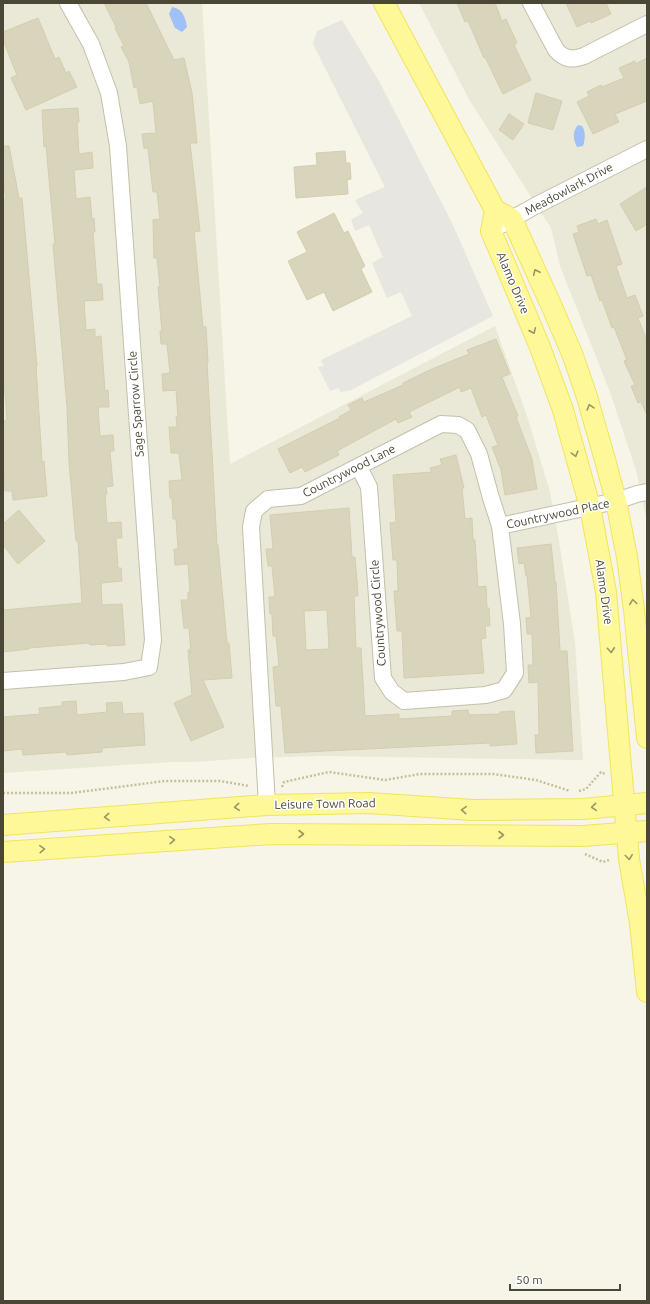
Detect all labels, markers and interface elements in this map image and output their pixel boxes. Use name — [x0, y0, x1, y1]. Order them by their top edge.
street label: Meadowlark Drive — [523, 160, 615, 217]
street label: Alamo Drive — [495, 250, 532, 316]
one-way arrow — [533, 269, 541, 276]
one-way arrow — [529, 327, 537, 334]
street label: Sage Sparrow Circle — [125, 350, 146, 458]
one-way arrow — [586, 403, 595, 410]
street label: Countrywood Lane — [300, 442, 397, 500]
one-way arrow — [571, 451, 579, 457]
street label: Countrywood Place — [505, 496, 611, 531]
street label: Countrywood Circle — [367, 559, 388, 667]
street label: Alamo Drive — [593, 559, 615, 625]
one-way arrow — [629, 599, 638, 605]
one-way arrow — [607, 647, 616, 653]
street label: Leisure Town Road — [274, 796, 376, 811]
one-way arrow — [234, 803, 240, 812]
one-way arrow — [591, 803, 597, 812]
one-way arrow — [461, 805, 467, 814]
one-way arrow — [104, 813, 110, 822]
one-way arrow — [298, 830, 304, 838]
one-way arrow — [498, 831, 504, 839]
one-way arrow — [169, 836, 175, 845]
one-way arrow — [39, 845, 45, 854]
one-way arrow — [624, 854, 633, 860]
scale bar — [510, 1266, 620, 1292]
text: 50 m — [516, 1273, 543, 1286]

